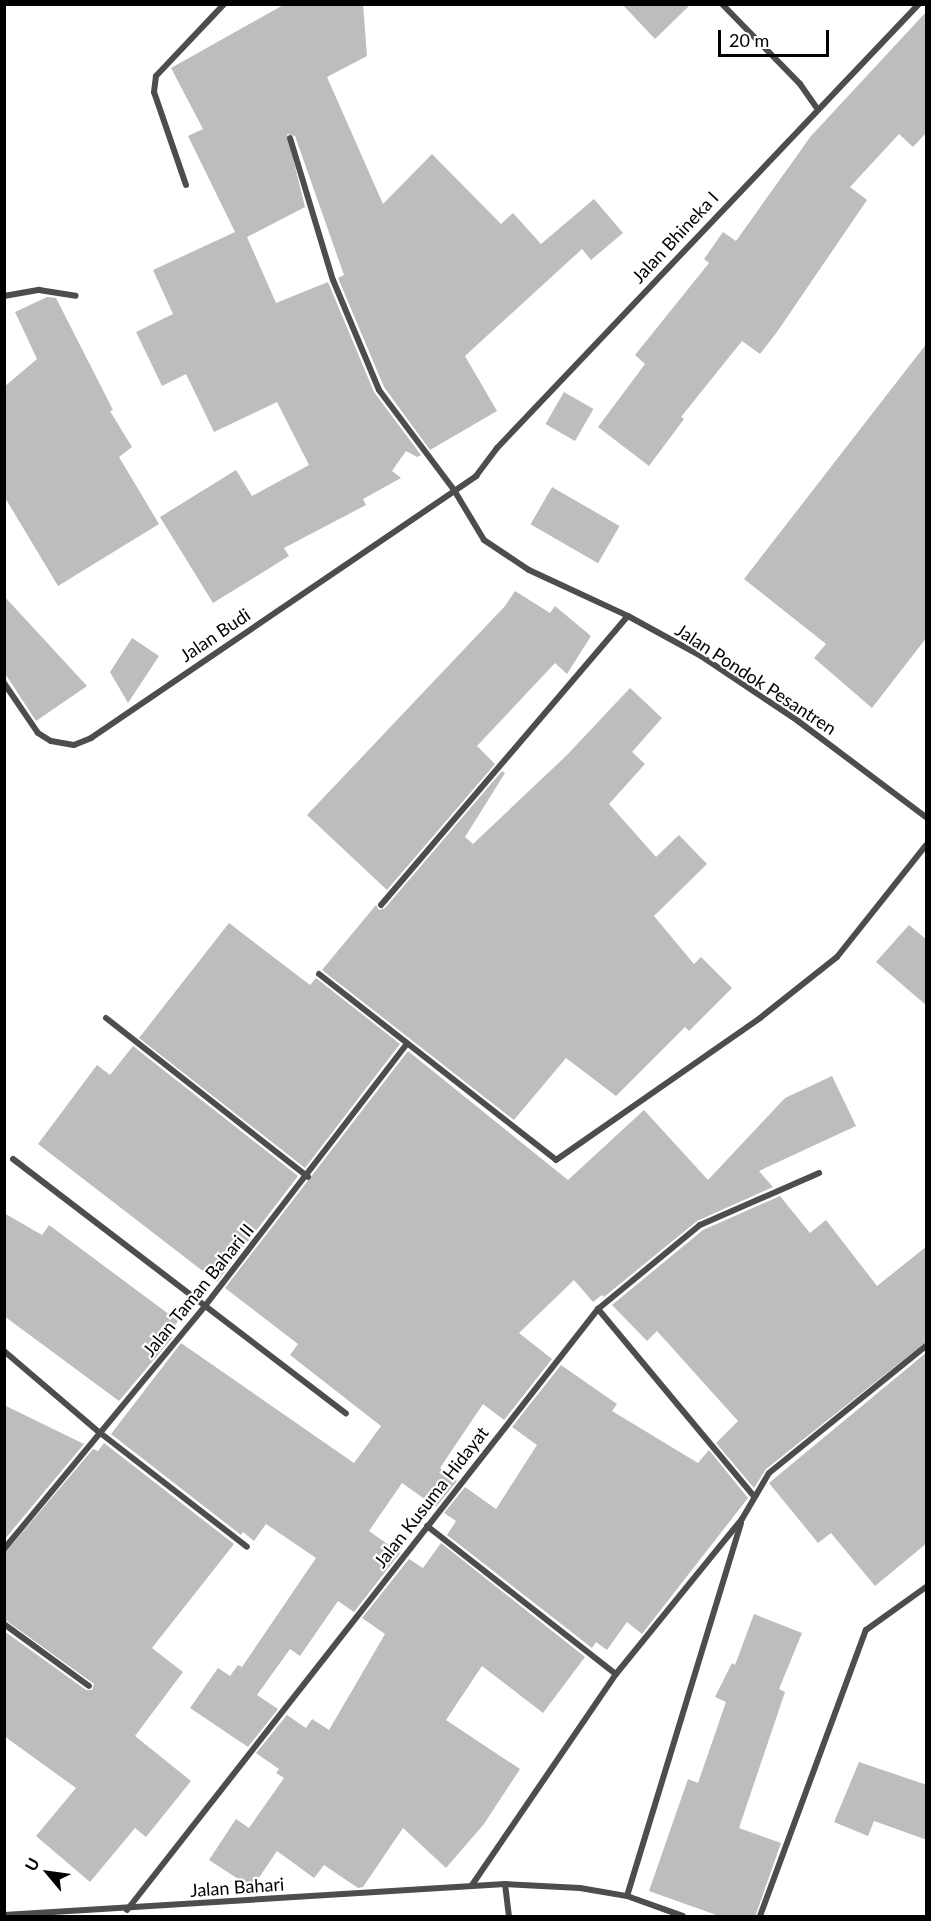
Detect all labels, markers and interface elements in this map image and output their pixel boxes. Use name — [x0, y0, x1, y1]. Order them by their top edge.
scale bar — [721, 18, 832, 56]
text: 20 m — [729, 29, 769, 51]
street label: Jalan Bhineka I — [627, 187, 723, 287]
street label: Jalan Budi — [176, 604, 254, 666]
street label: Jalan Pondok Pesantren — [672, 619, 840, 739]
street label: Jalan Taman Bahari II — [138, 1219, 258, 1361]
street label: Jalan Kusuma Hidayat — [369, 1422, 493, 1572]
north arrow — [18, 1843, 78, 1903]
text: U — [21, 1854, 43, 1874]
street label: Jalan Bahari — [189, 1873, 285, 1901]

